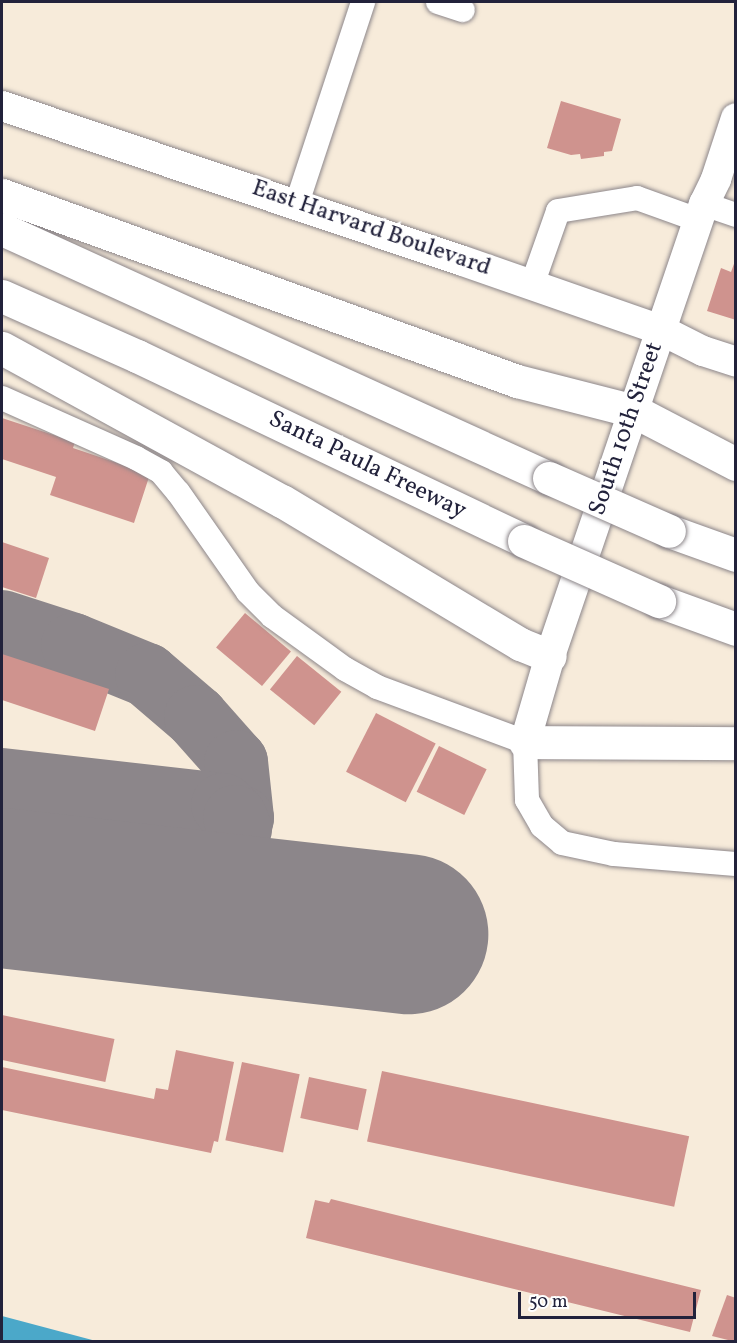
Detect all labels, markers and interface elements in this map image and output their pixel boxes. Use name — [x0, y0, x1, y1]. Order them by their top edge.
street label: East Harvard Boulevard — [248, 175, 494, 283]
street label: South 10th Street — [584, 339, 670, 519]
street label: Santa Paula Freeway — [264, 406, 470, 526]
scale bar — [521, 1280, 700, 1318]
text: 50 m — [529, 1290, 568, 1315]

